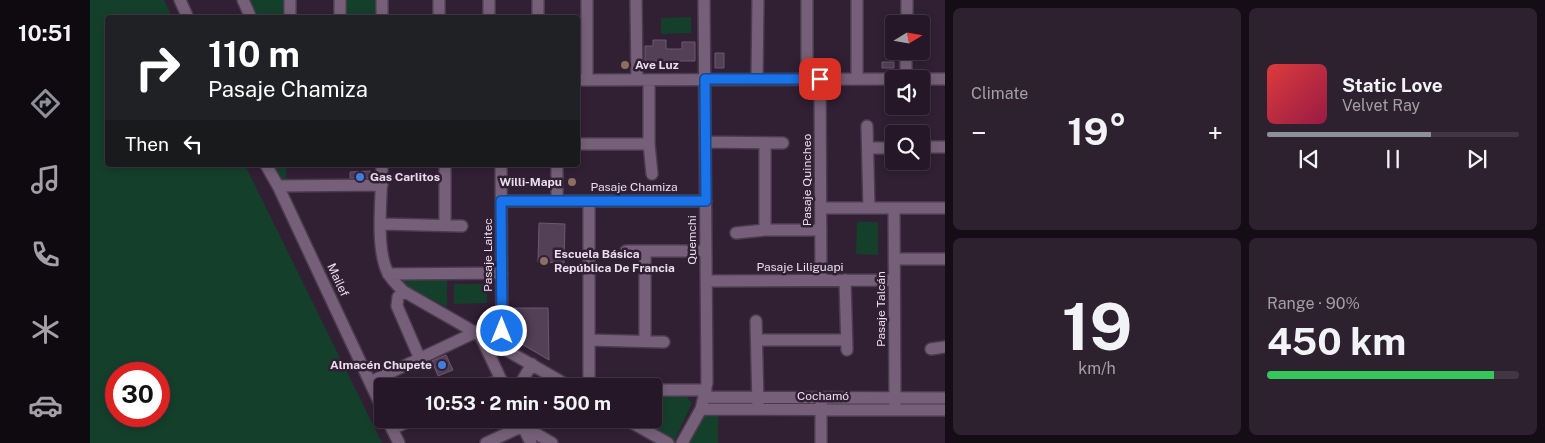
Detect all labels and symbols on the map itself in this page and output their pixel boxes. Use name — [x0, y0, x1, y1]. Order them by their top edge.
north arrow — [885, 15, 930, 60]
place label: Ave Luz — [635, 58, 679, 72]
pin — [799, 58, 841, 100]
marker: Ave Luz — [619, 59, 631, 71]
street label: Pasaje Quincheo — [800, 134, 814, 226]
place label: Gas Carlitos — [370, 170, 440, 184]
marker: Gas Carlitos — [354, 171, 366, 183]
place label: Willi-Mapu — [499, 175, 562, 189]
marker: Willi-Mapu — [566, 176, 578, 188]
street label: Pasaje Chamiza — [590, 180, 678, 194]
street label: Quemchi — [685, 215, 699, 265]
street label: Pasaje Laitec — [481, 218, 495, 292]
place label: Escuela Básica República De Francia — [554, 247, 675, 275]
marker: Escuela Básica República De Francia — [538, 255, 550, 267]
street label: Pasaje Liliguapi — [756, 260, 844, 274]
street label: Mailef — [324, 261, 352, 299]
street label: Pasaje Talcán — [874, 271, 888, 347]
position arrow — [475, 304, 527, 356]
place label: Almacén Chupete — [330, 358, 432, 372]
marker: Almacén Chupete — [436, 359, 448, 371]
speed limit sign: 30 — [105, 362, 170, 427]
street label: Cochamó — [797, 389, 849, 403]

